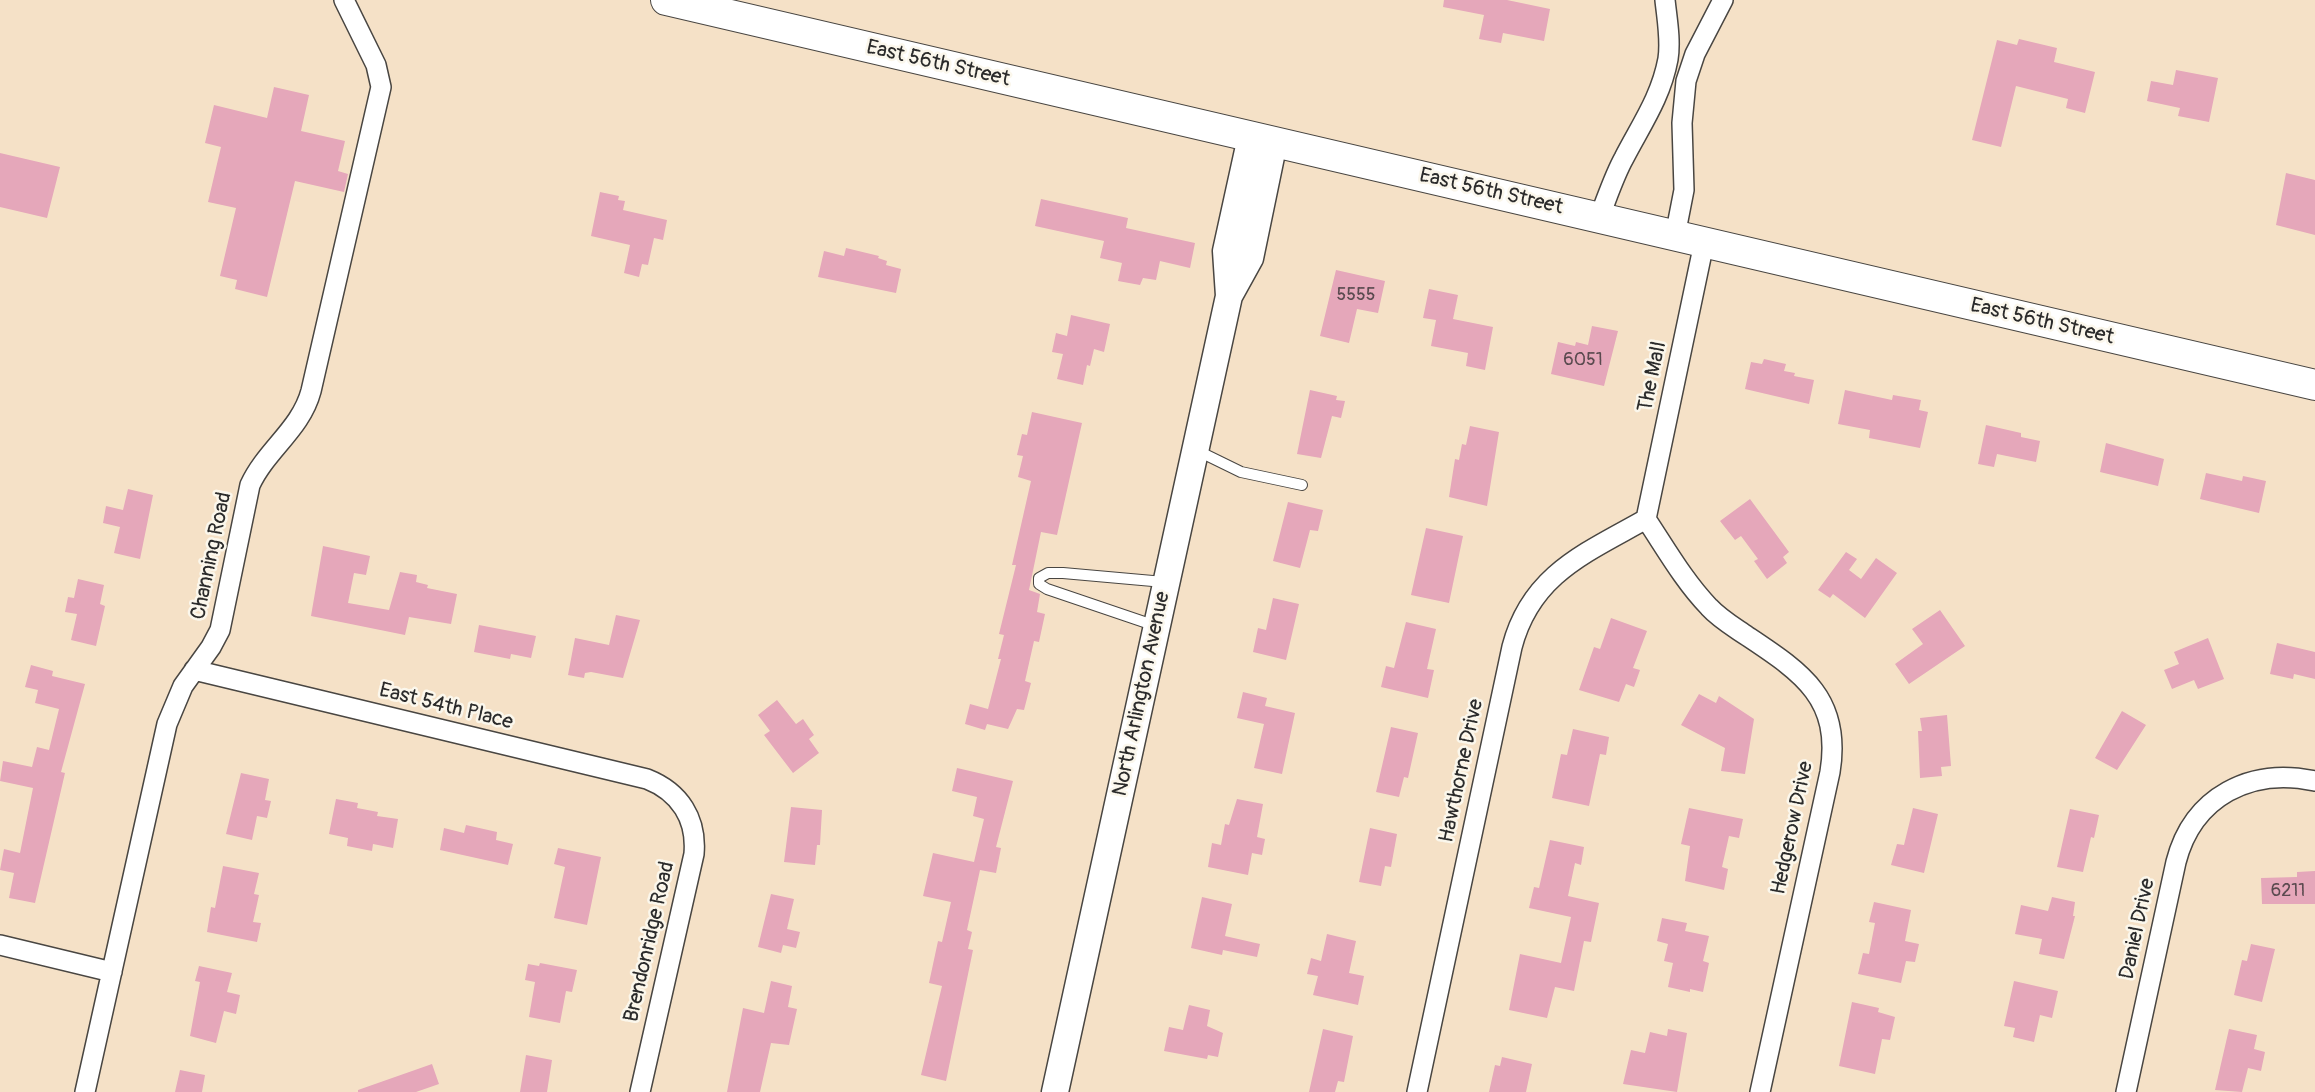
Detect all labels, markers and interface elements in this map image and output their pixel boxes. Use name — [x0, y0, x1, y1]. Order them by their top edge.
street label: East 56th Street — [864, 35, 1012, 93]
street label: East 56th Street — [1417, 163, 1565, 221]
house number: 5555 — [1336, 284, 1376, 306]
street label: East 56th Street — [1968, 293, 2116, 351]
street label: The Mall — [1633, 340, 1673, 414]
house number: 6051 — [1563, 349, 1603, 371]
street label: Channing Road — [186, 490, 238, 622]
street label: North Arlington Avenue — [1108, 589, 1176, 799]
street label: East 54th Place — [377, 678, 515, 736]
street label: Hawthorne Drive — [1435, 697, 1489, 845]
street label: Hedgerow Drive — [1767, 759, 1819, 897]
street label: Brendonridge Road — [619, 859, 681, 1025]
street label: Daniel Drive — [2115, 876, 2161, 982]
house number: 6211 — [2271, 880, 2305, 902]

